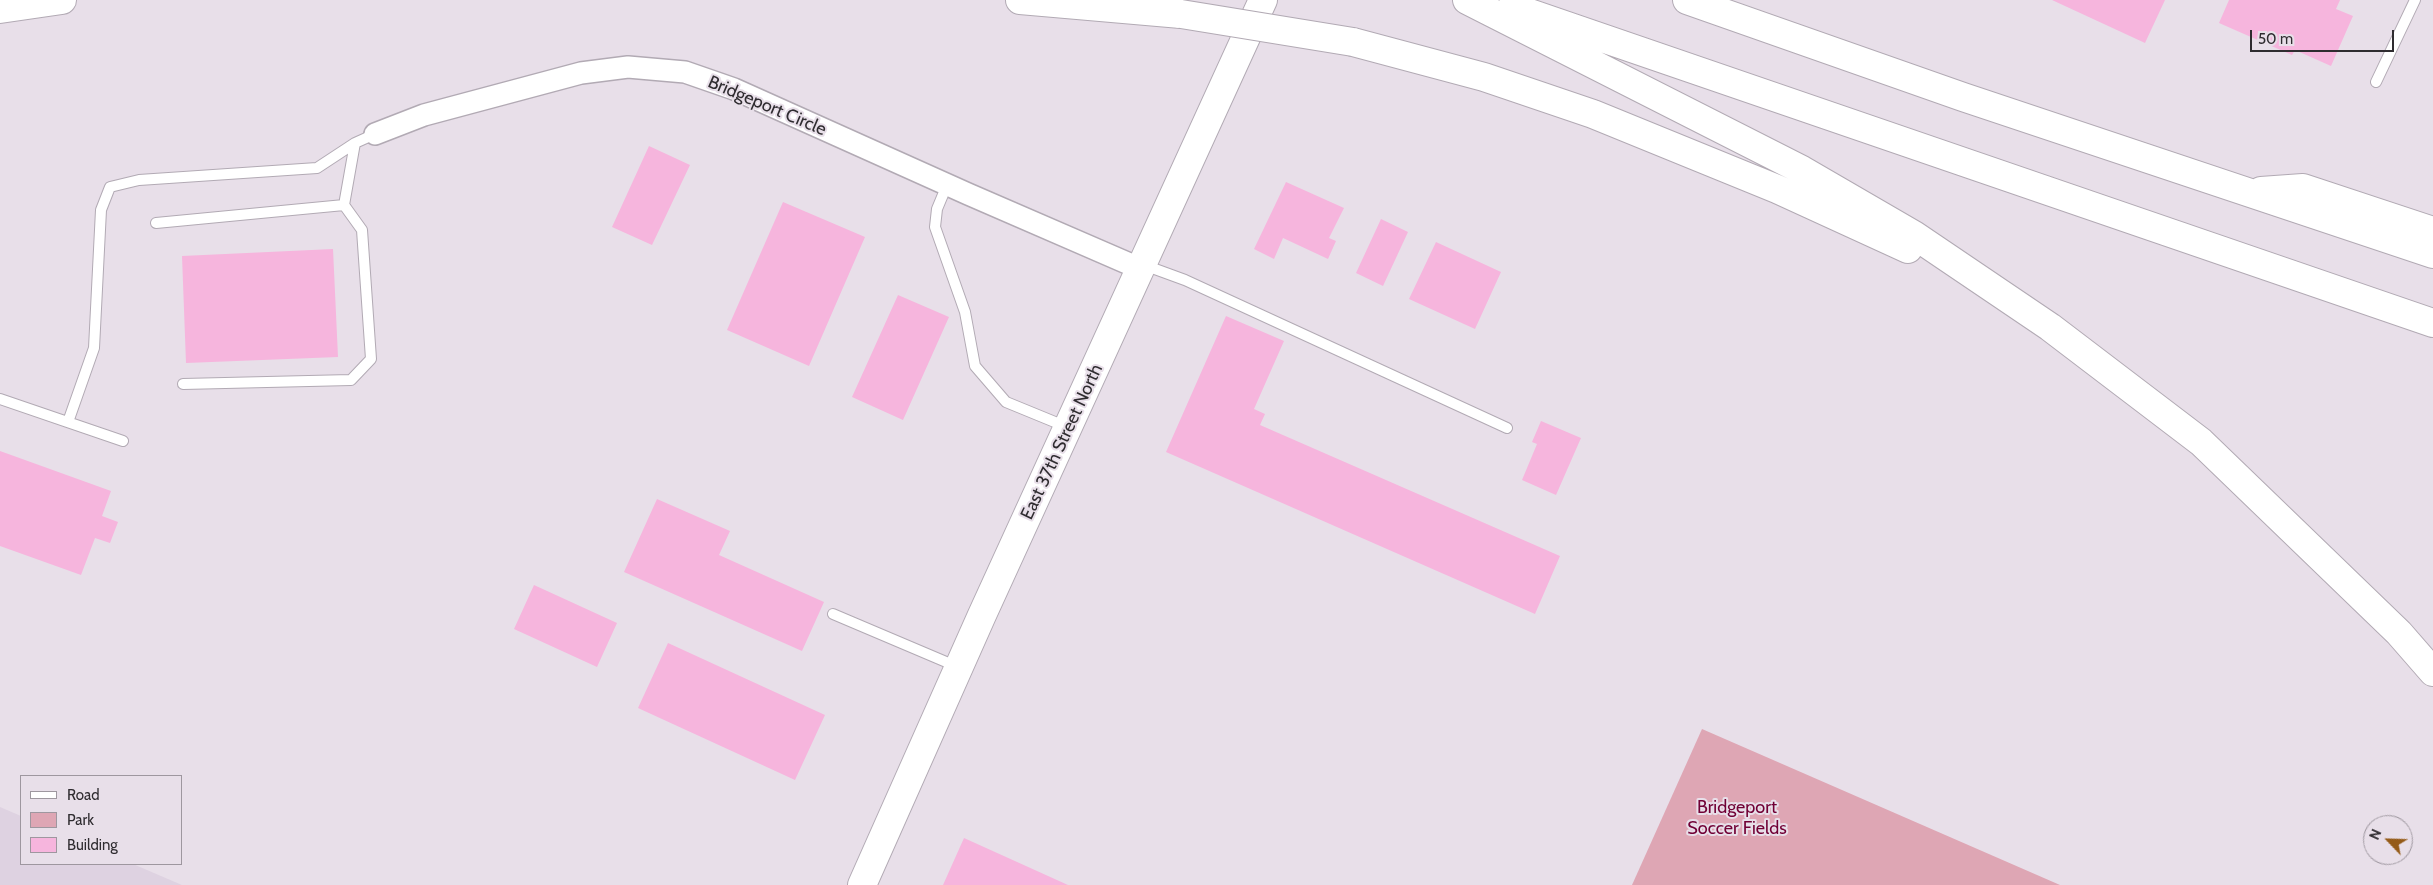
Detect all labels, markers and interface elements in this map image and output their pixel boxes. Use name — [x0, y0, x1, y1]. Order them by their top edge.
scale bar — [2253, 20, 2397, 52]
text: 50 m — [2258, 30, 2293, 48]
street label: Bridgeport Circle — [705, 71, 829, 141]
street label: East 37th Street North — [1017, 361, 1107, 523]
legend — [20, 775, 182, 865]
text: Road — [67, 786, 100, 804]
park label: Bridgeport Soccer Fields — [1687, 797, 1787, 840]
text: Park — [67, 811, 94, 829]
north arrow — [2363, 815, 2413, 865]
text: N — [2365, 826, 2385, 842]
text: Building — [67, 836, 118, 854]

